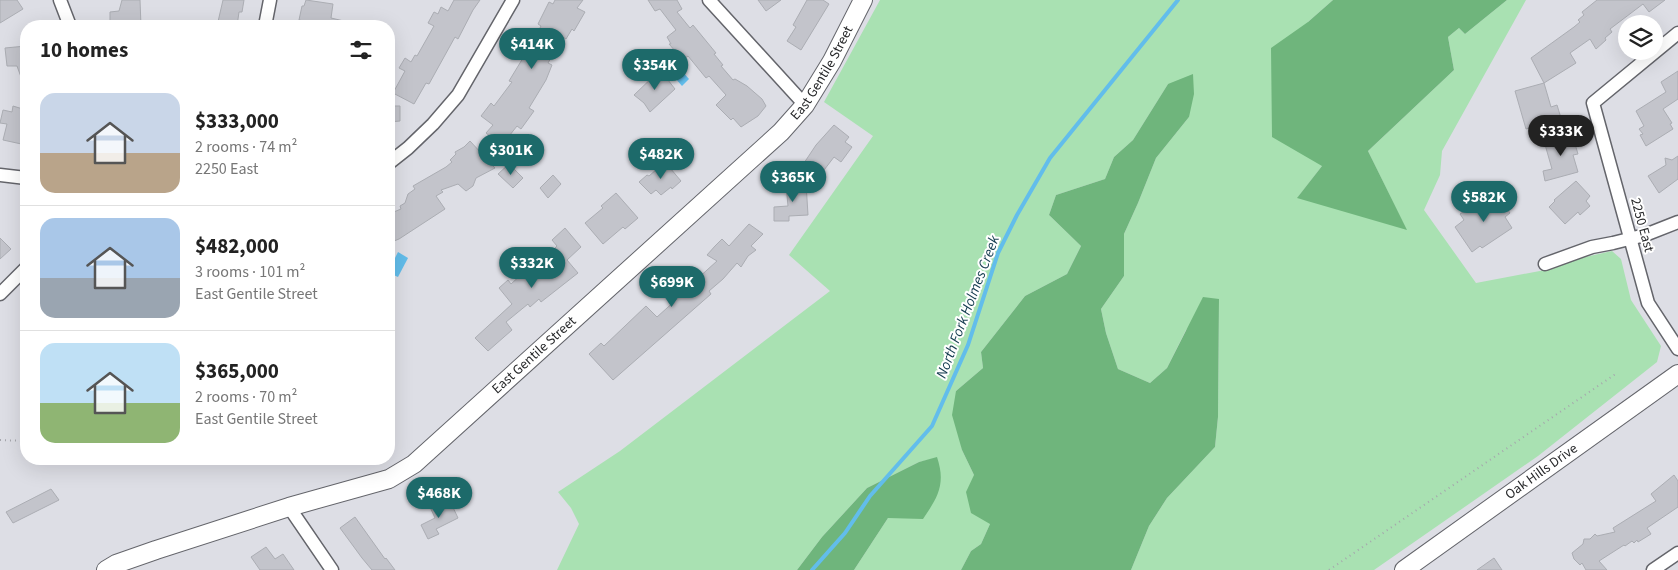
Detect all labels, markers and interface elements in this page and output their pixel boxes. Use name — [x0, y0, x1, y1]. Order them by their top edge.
map controls — [1618, 15, 1663, 60]
button: layers — [1618, 15, 1663, 60]
street label: East Gentile Street — [786, 22, 858, 125]
pin: $414K — [497, 28, 567, 70]
text: $414K — [510, 33, 554, 55]
text: 10 homes — [40, 35, 128, 65]
icon: filters — [347, 36, 375, 64]
pin: $354K — [620, 48, 690, 91]
text: $354K — [633, 54, 677, 76]
text: $333,000 — [195, 106, 279, 136]
icon: home — [80, 113, 140, 173]
pin: $333K — [1526, 114, 1596, 157]
text: $333K — [1539, 120, 1583, 142]
pin: $301K — [476, 134, 546, 176]
text: 2 rooms · 74 m² — [195, 136, 297, 158]
pin: $482K — [626, 138, 696, 180]
text: $301K — [489, 139, 533, 161]
text: $482K — [639, 143, 683, 165]
text: 2250 East — [195, 158, 258, 180]
pin: $365K — [758, 160, 828, 203]
text: $365K — [771, 166, 815, 188]
pin: $582K — [1449, 180, 1519, 223]
text: $582K — [1462, 186, 1506, 208]
street label: 2250 East — [1625, 196, 1659, 255]
text: $482,000 — [195, 231, 279, 261]
water label: North Fork Holmes Creek — [931, 232, 1005, 381]
icon: home — [80, 238, 140, 298]
pin: $332K — [497, 246, 567, 289]
text: $332K — [510, 252, 554, 274]
text: 3 rooms · 101 m² — [195, 261, 305, 283]
pin: $699K — [637, 266, 707, 308]
text: $699K — [650, 271, 694, 293]
text: East Gentile Street — [195, 283, 318, 305]
street label: East Gentile Street — [488, 312, 581, 399]
text: $365,000 — [195, 356, 279, 386]
icon: home — [80, 363, 140, 423]
text: 2 rooms · 70 m² — [195, 386, 297, 408]
text: East Gentile Street — [195, 408, 318, 430]
street label: Oak Hills Drive — [1501, 439, 1582, 505]
pin: $468K — [404, 476, 474, 519]
text: $468K — [417, 482, 461, 504]

